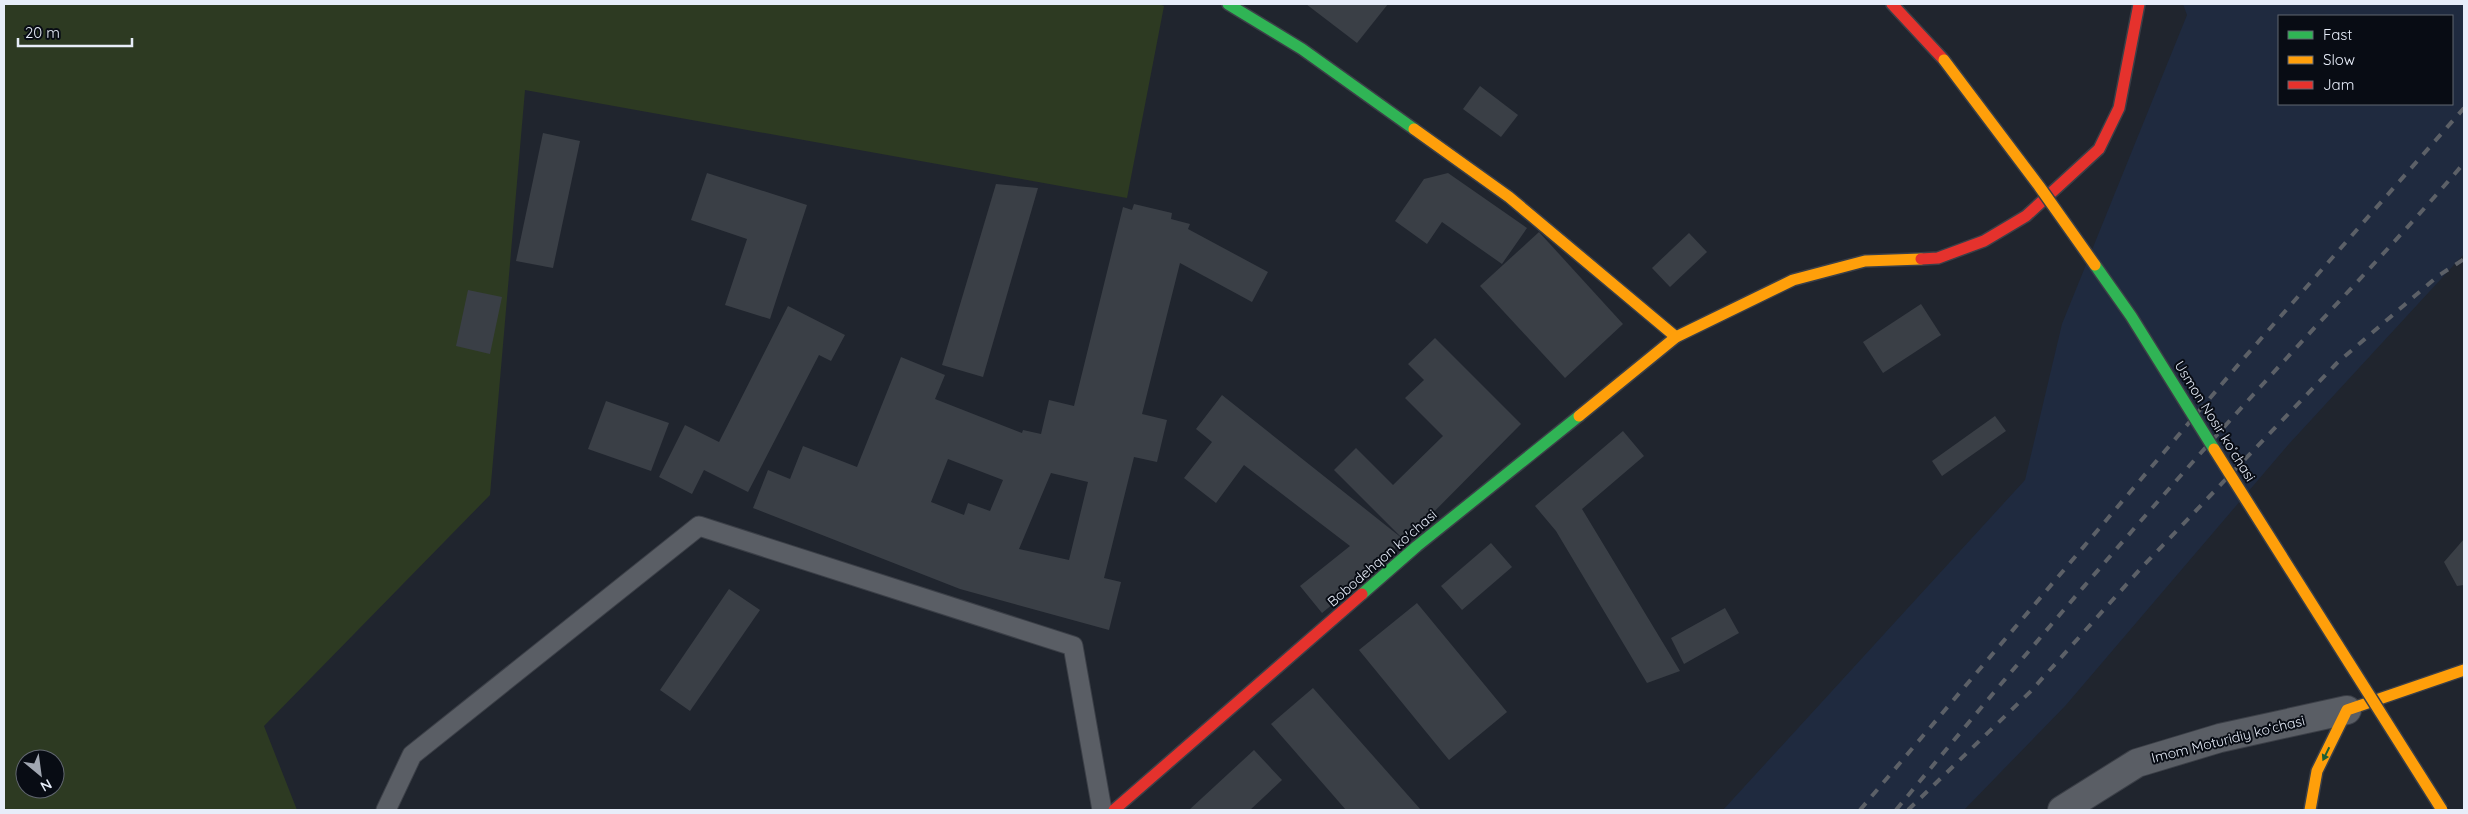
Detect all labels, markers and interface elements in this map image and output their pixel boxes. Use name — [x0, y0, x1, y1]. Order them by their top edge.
scale bar — [18, 15, 131, 47]
legend — [2278, 15, 2453, 105]
text: 20 m — [25, 23, 60, 42]
text: Fast — [2323, 25, 2352, 44]
text: Slow — [2323, 50, 2355, 69]
text: Jam — [2323, 75, 2354, 94]
street label: Usmon Nosir ko‘chasi — [2171, 357, 2259, 485]
street label: Bobodehqon koʼchasi — [1324, 506, 1440, 610]
street label: Imom Moturidiy koʻchasi — [2149, 711, 2307, 767]
one-way arrow — [2321, 747, 2329, 761]
north arrow — [15, 749, 65, 799]
text: N — [37, 775, 55, 796]

